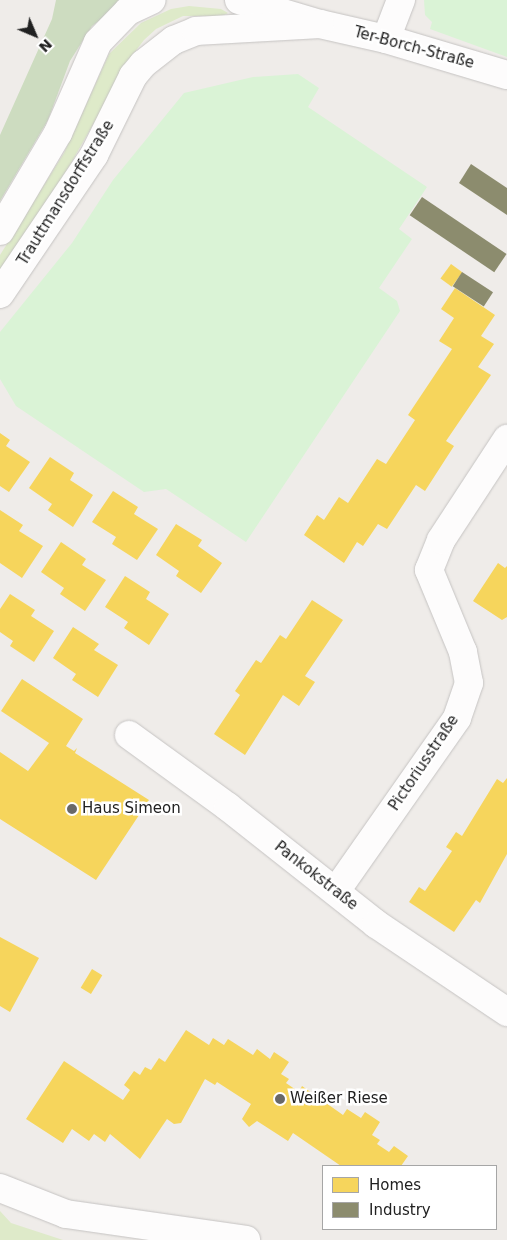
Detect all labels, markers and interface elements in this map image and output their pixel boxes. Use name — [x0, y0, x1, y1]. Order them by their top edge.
north arrow — [10, 10, 60, 60]
street label: Ter-Borch-Straße — [352, 23, 476, 73]
text: N — [36, 36, 55, 55]
street label: Trauttmansdorffstraße — [14, 117, 118, 269]
street label: Pictoriusstraße — [385, 712, 463, 814]
place label: Haus Simeon — [82, 800, 181, 818]
marker: Haus Simeon — [66, 803, 78, 815]
street label: Pankokstraße — [271, 838, 361, 914]
place label: Weißer Riese — [290, 1090, 388, 1108]
marker: Weißer Riese — [274, 1093, 286, 1105]
legend — [322, 1165, 497, 1230]
text: Homes — [369, 1176, 421, 1194]
text: Industry — [369, 1201, 431, 1219]

